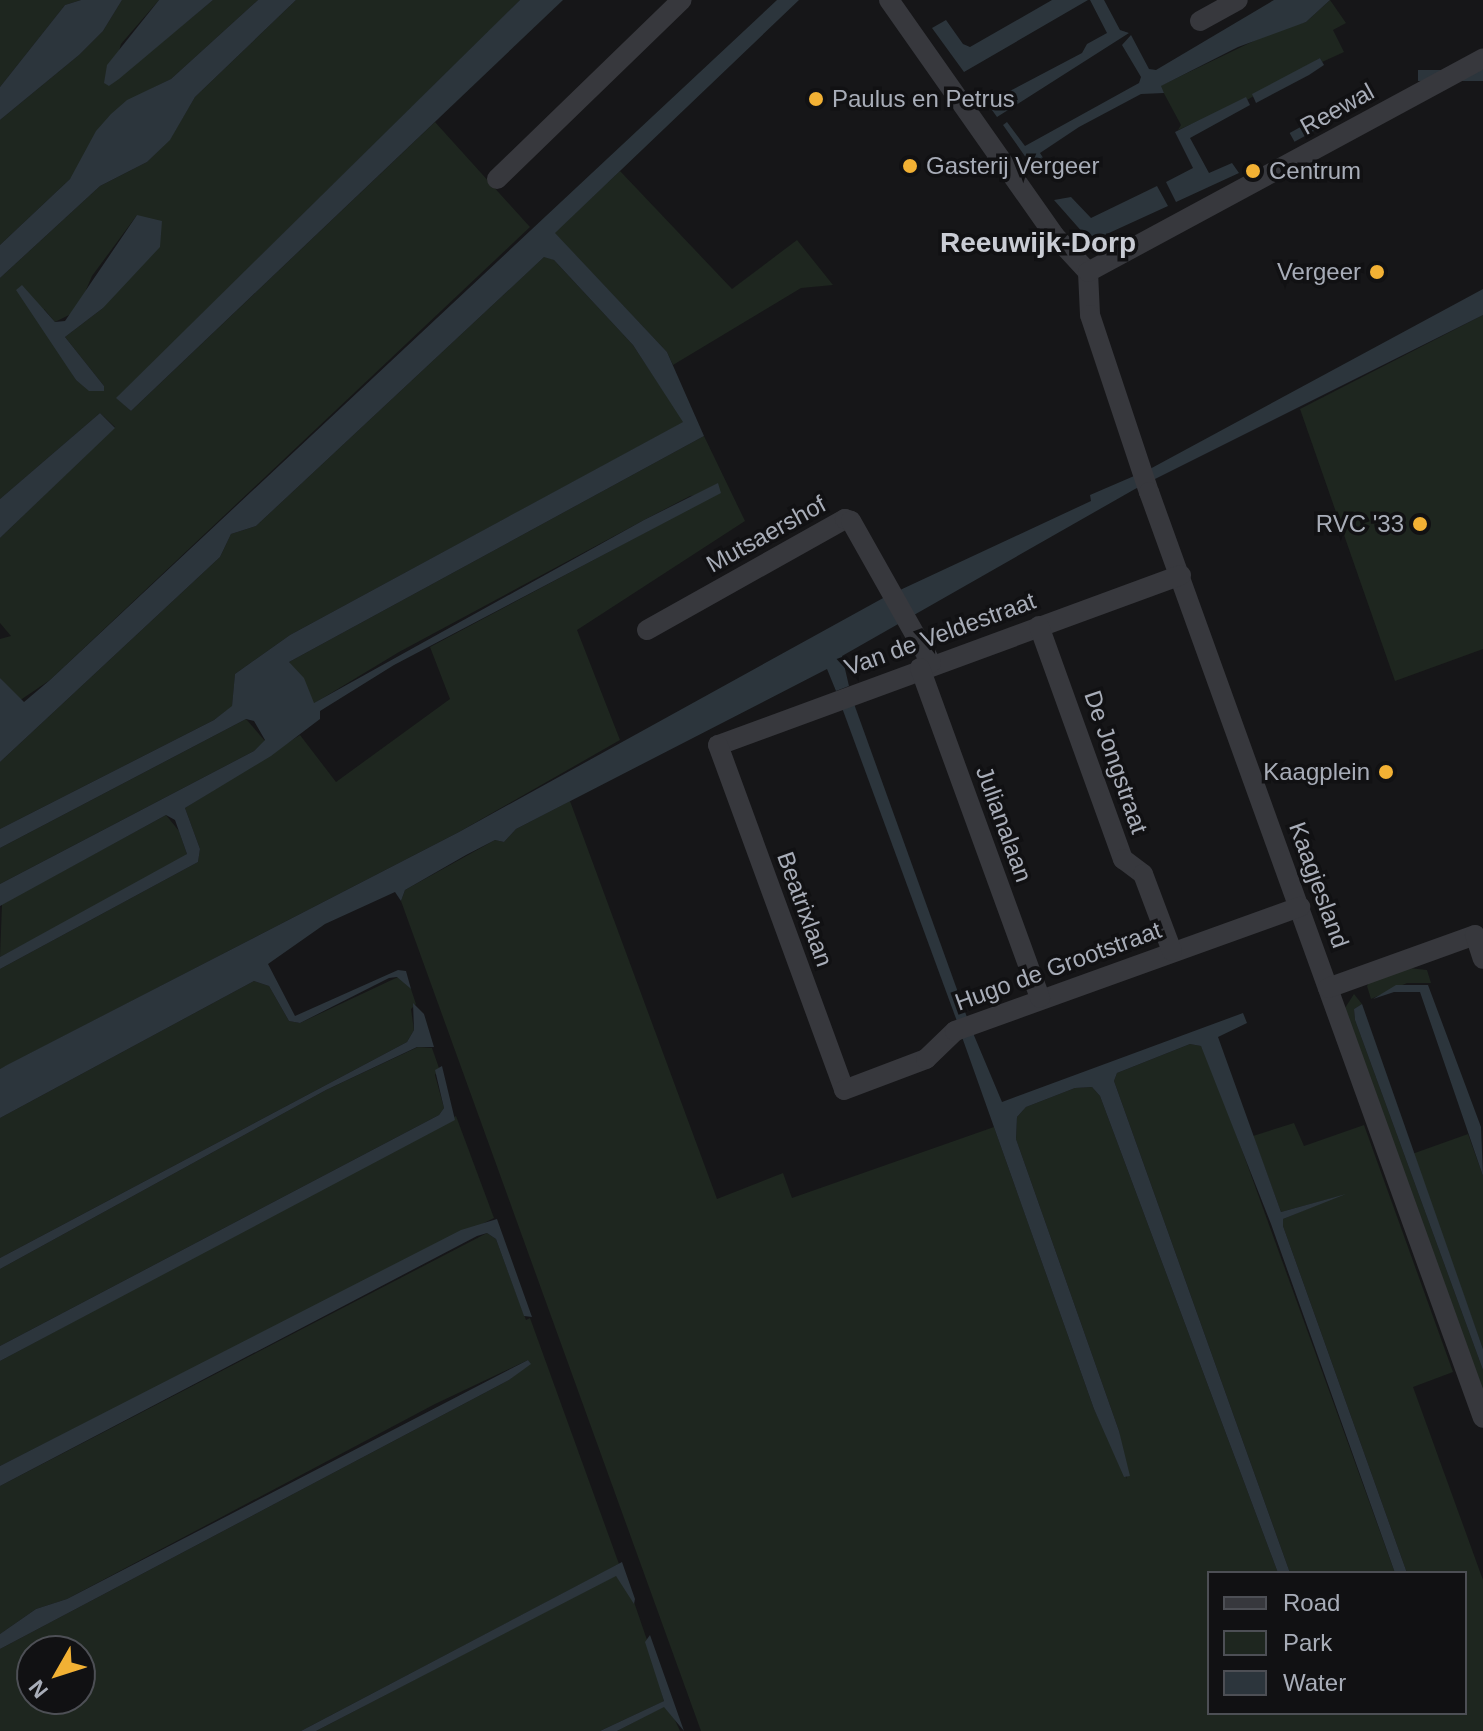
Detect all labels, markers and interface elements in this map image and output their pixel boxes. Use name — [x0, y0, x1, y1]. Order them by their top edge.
street label: Reewal — [1295, 77, 1379, 141]
place label: Paulus en Petrus — [832, 85, 1015, 113]
marker: Paulus en Petrus — [807, 90, 825, 108]
place label: Gasterij Vergeer — [926, 152, 1099, 180]
marker: Gasterij Vergeer — [901, 157, 919, 175]
place label: Centrum — [1269, 157, 1361, 185]
marker: Centrum — [1244, 162, 1262, 180]
district label: Reeuwijk-Dorp — [940, 226, 1136, 260]
place label: Vergeer — [1277, 258, 1361, 286]
marker: Vergeer — [1368, 263, 1386, 281]
street label: Mutsaershof — [701, 489, 831, 579]
place label: RVC '33 — [1316, 510, 1404, 538]
marker: RVC '33 — [1411, 515, 1429, 533]
street label: Van de Veldestraat — [841, 586, 1039, 682]
street label: De Jongstraat — [1078, 687, 1154, 837]
place label: Kaagplein — [1263, 758, 1370, 786]
street label: Julianalaan — [970, 762, 1038, 886]
marker: Kaagplein — [1377, 763, 1395, 781]
street label: Kaagjesland — [1283, 818, 1355, 952]
street label: Beatrixlaan — [771, 848, 839, 970]
street label: Hugo de Grootstraat — [951, 915, 1165, 1017]
legend — [1207, 1571, 1467, 1715]
text: Road — [1283, 1589, 1340, 1616]
text: Park — [1283, 1629, 1332, 1656]
north arrow — [16, 1635, 96, 1715]
text: Water — [1283, 1669, 1346, 1696]
text: N — [24, 1675, 53, 1703]

